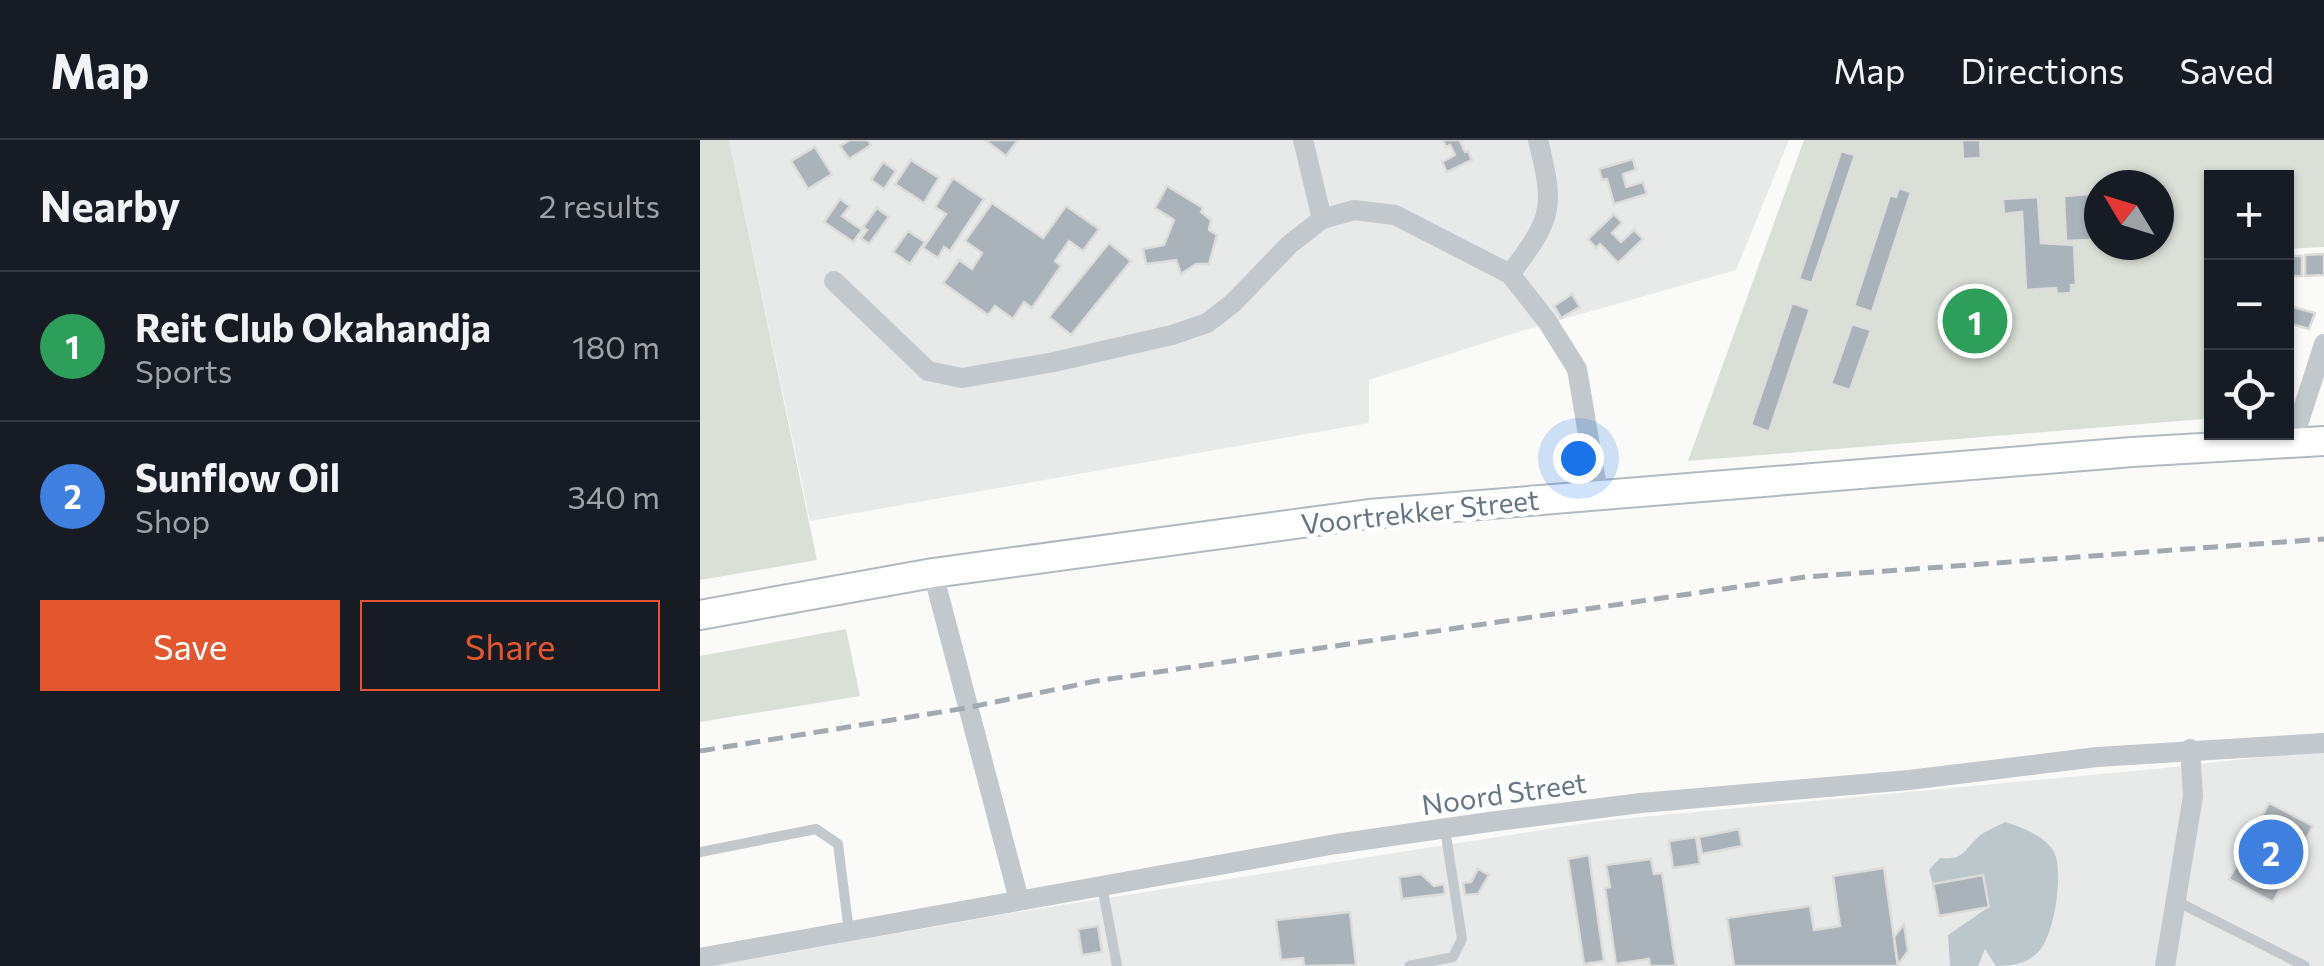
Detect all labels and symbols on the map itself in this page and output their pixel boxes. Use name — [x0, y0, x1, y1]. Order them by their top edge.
north arrow — [2084, 170, 2174, 260]
pin: 1 — [1942, 284, 2008, 358]
your location — [1553, 433, 1604, 484]
street label: Voortrekker Street — [1299, 482, 1541, 540]
street label: Noord Street — [1419, 765, 1589, 821]
pin: 2 — [2238, 814, 2304, 890]

